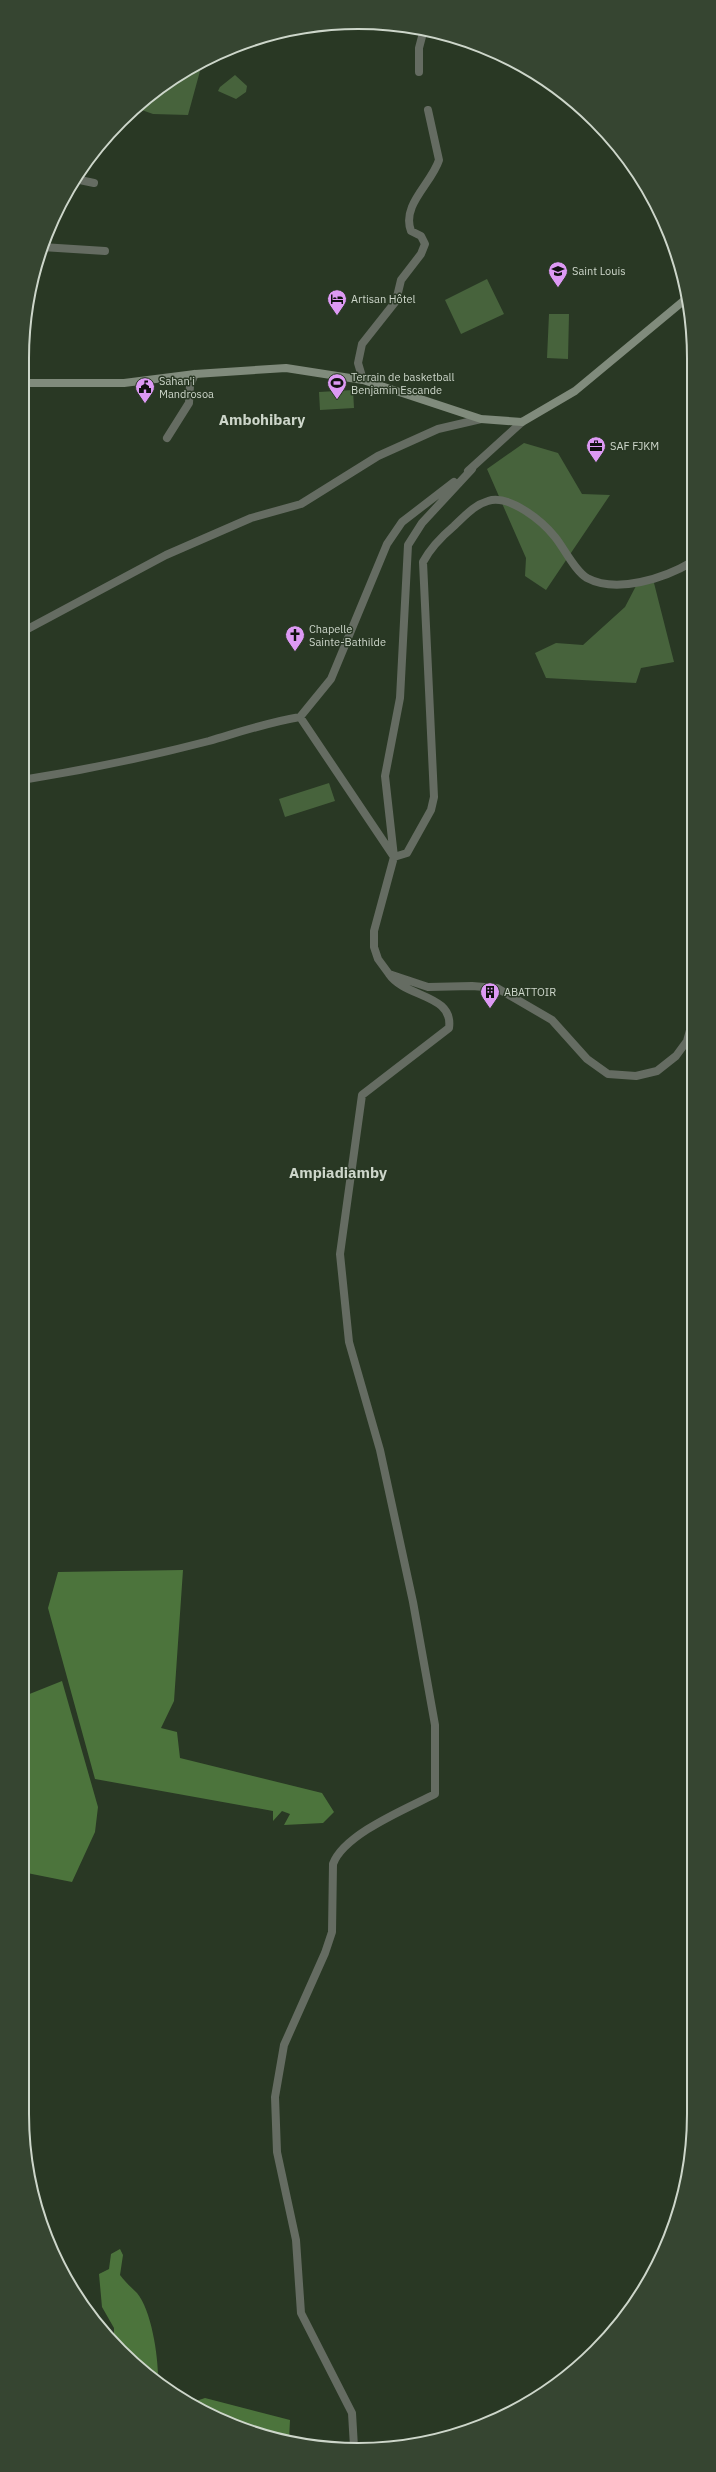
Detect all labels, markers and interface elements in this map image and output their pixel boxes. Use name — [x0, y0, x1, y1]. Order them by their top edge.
school or university icon: Saint Louis — [547, 260, 569, 288]
place label: Saint Louis — [572, 264, 626, 278]
hotel icon: Artisan Hôtel — [326, 288, 348, 316]
place label: Artisan Hôtel — [351, 292, 416, 306]
place label: Terrain de basketball Benjamin Escande — [351, 370, 454, 397]
sports icon: Terrain de basketball Benjamin Escande — [326, 372, 348, 400]
place label: Sahan'i Mandrosoa — [159, 374, 214, 401]
public building icon: Sahan'i Mandrosoa — [134, 376, 156, 404]
district label: Ambohibary — [219, 410, 305, 429]
office icon: SAF FJKM — [585, 435, 607, 463]
place label: SAF FJKM — [610, 439, 659, 453]
place label: Chapelle Sainte-Bathilde — [309, 622, 386, 649]
church icon: Chapelle Sainte-Bathilde — [284, 624, 306, 652]
building icon: ABATTOIR — [479, 981, 501, 1009]
place label: ABATTOIR — [504, 985, 556, 999]
district label: Ampiadiamby — [289, 1163, 387, 1182]

